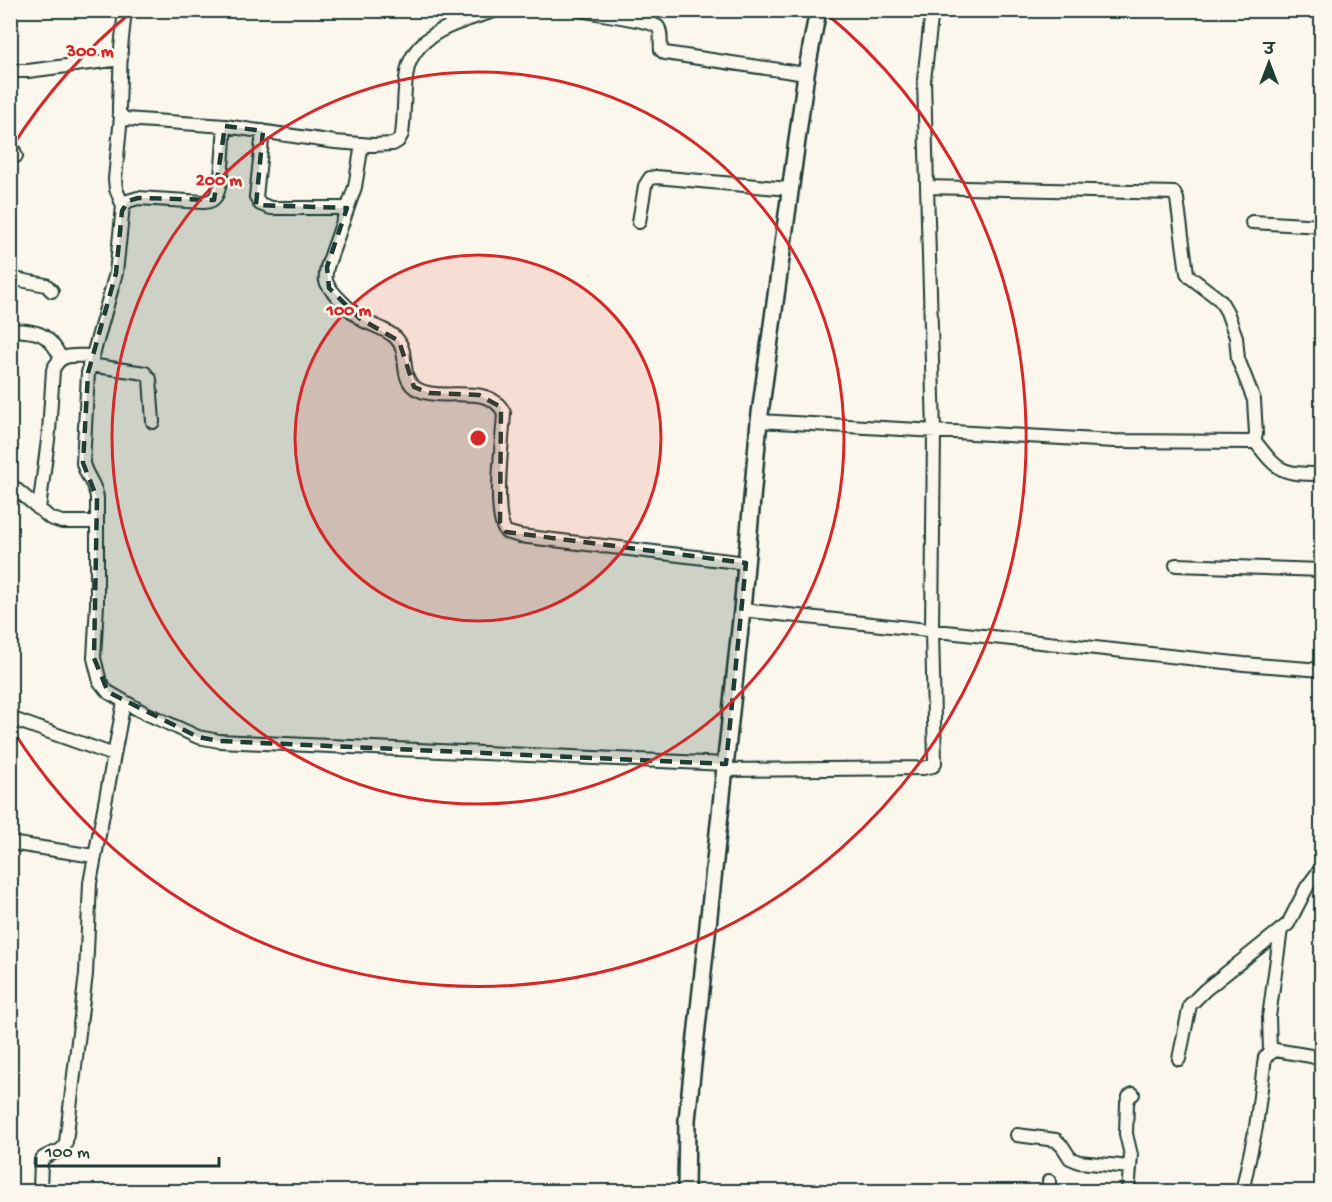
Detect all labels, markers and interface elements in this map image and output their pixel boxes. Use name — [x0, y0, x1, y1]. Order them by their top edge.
north arrow — [1239, 33, 1299, 93]
text: 300 m — [66, 42, 114, 63]
text: उ — [1262, 42, 1276, 61]
text: 200 m — [196, 171, 242, 192]
text: 100 m — [326, 301, 372, 322]
centre of rings — [468, 428, 488, 448]
scale bar — [36, 1130, 219, 1168]
text: 100 m — [44, 1143, 90, 1164]

